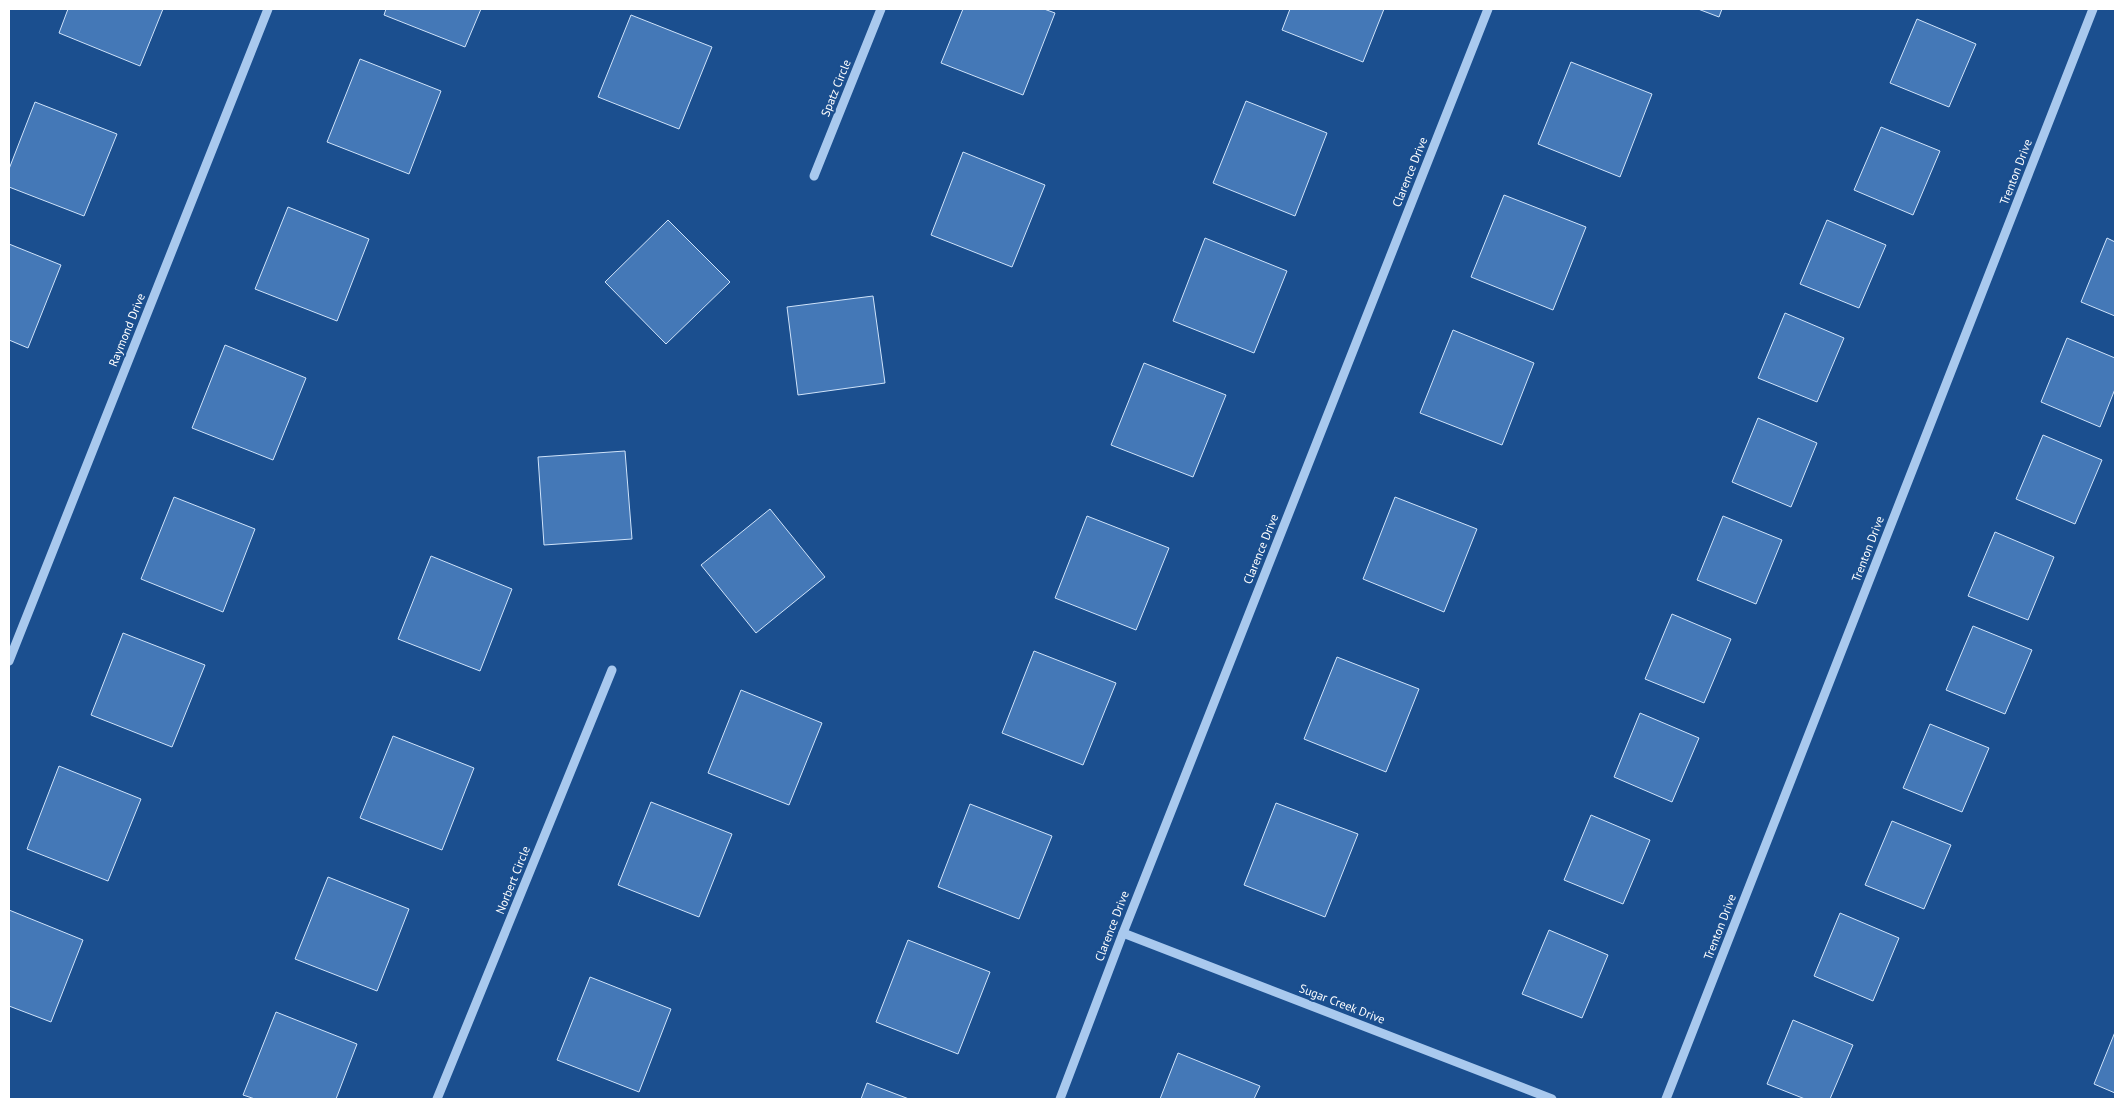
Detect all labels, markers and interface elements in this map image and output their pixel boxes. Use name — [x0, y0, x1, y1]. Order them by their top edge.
street label: Spatz Circle — [817, 57, 854, 119]
street label: Clarence Drive — [1389, 135, 1430, 209]
street label: Trenton Drive — [1996, 137, 2035, 207]
street label: Raymond Drive — [105, 291, 148, 369]
street label: Clarence Drive — [1240, 512, 1281, 586]
street label: Trenton Drive — [1848, 514, 1887, 584]
street label: Norbert Circle — [492, 844, 533, 916]
street label: Clarence Drive — [1091, 888, 1132, 963]
street label: Trenton Drive — [1700, 892, 1739, 962]
street label: Sugar Creek Drive — [1297, 980, 1387, 1027]

